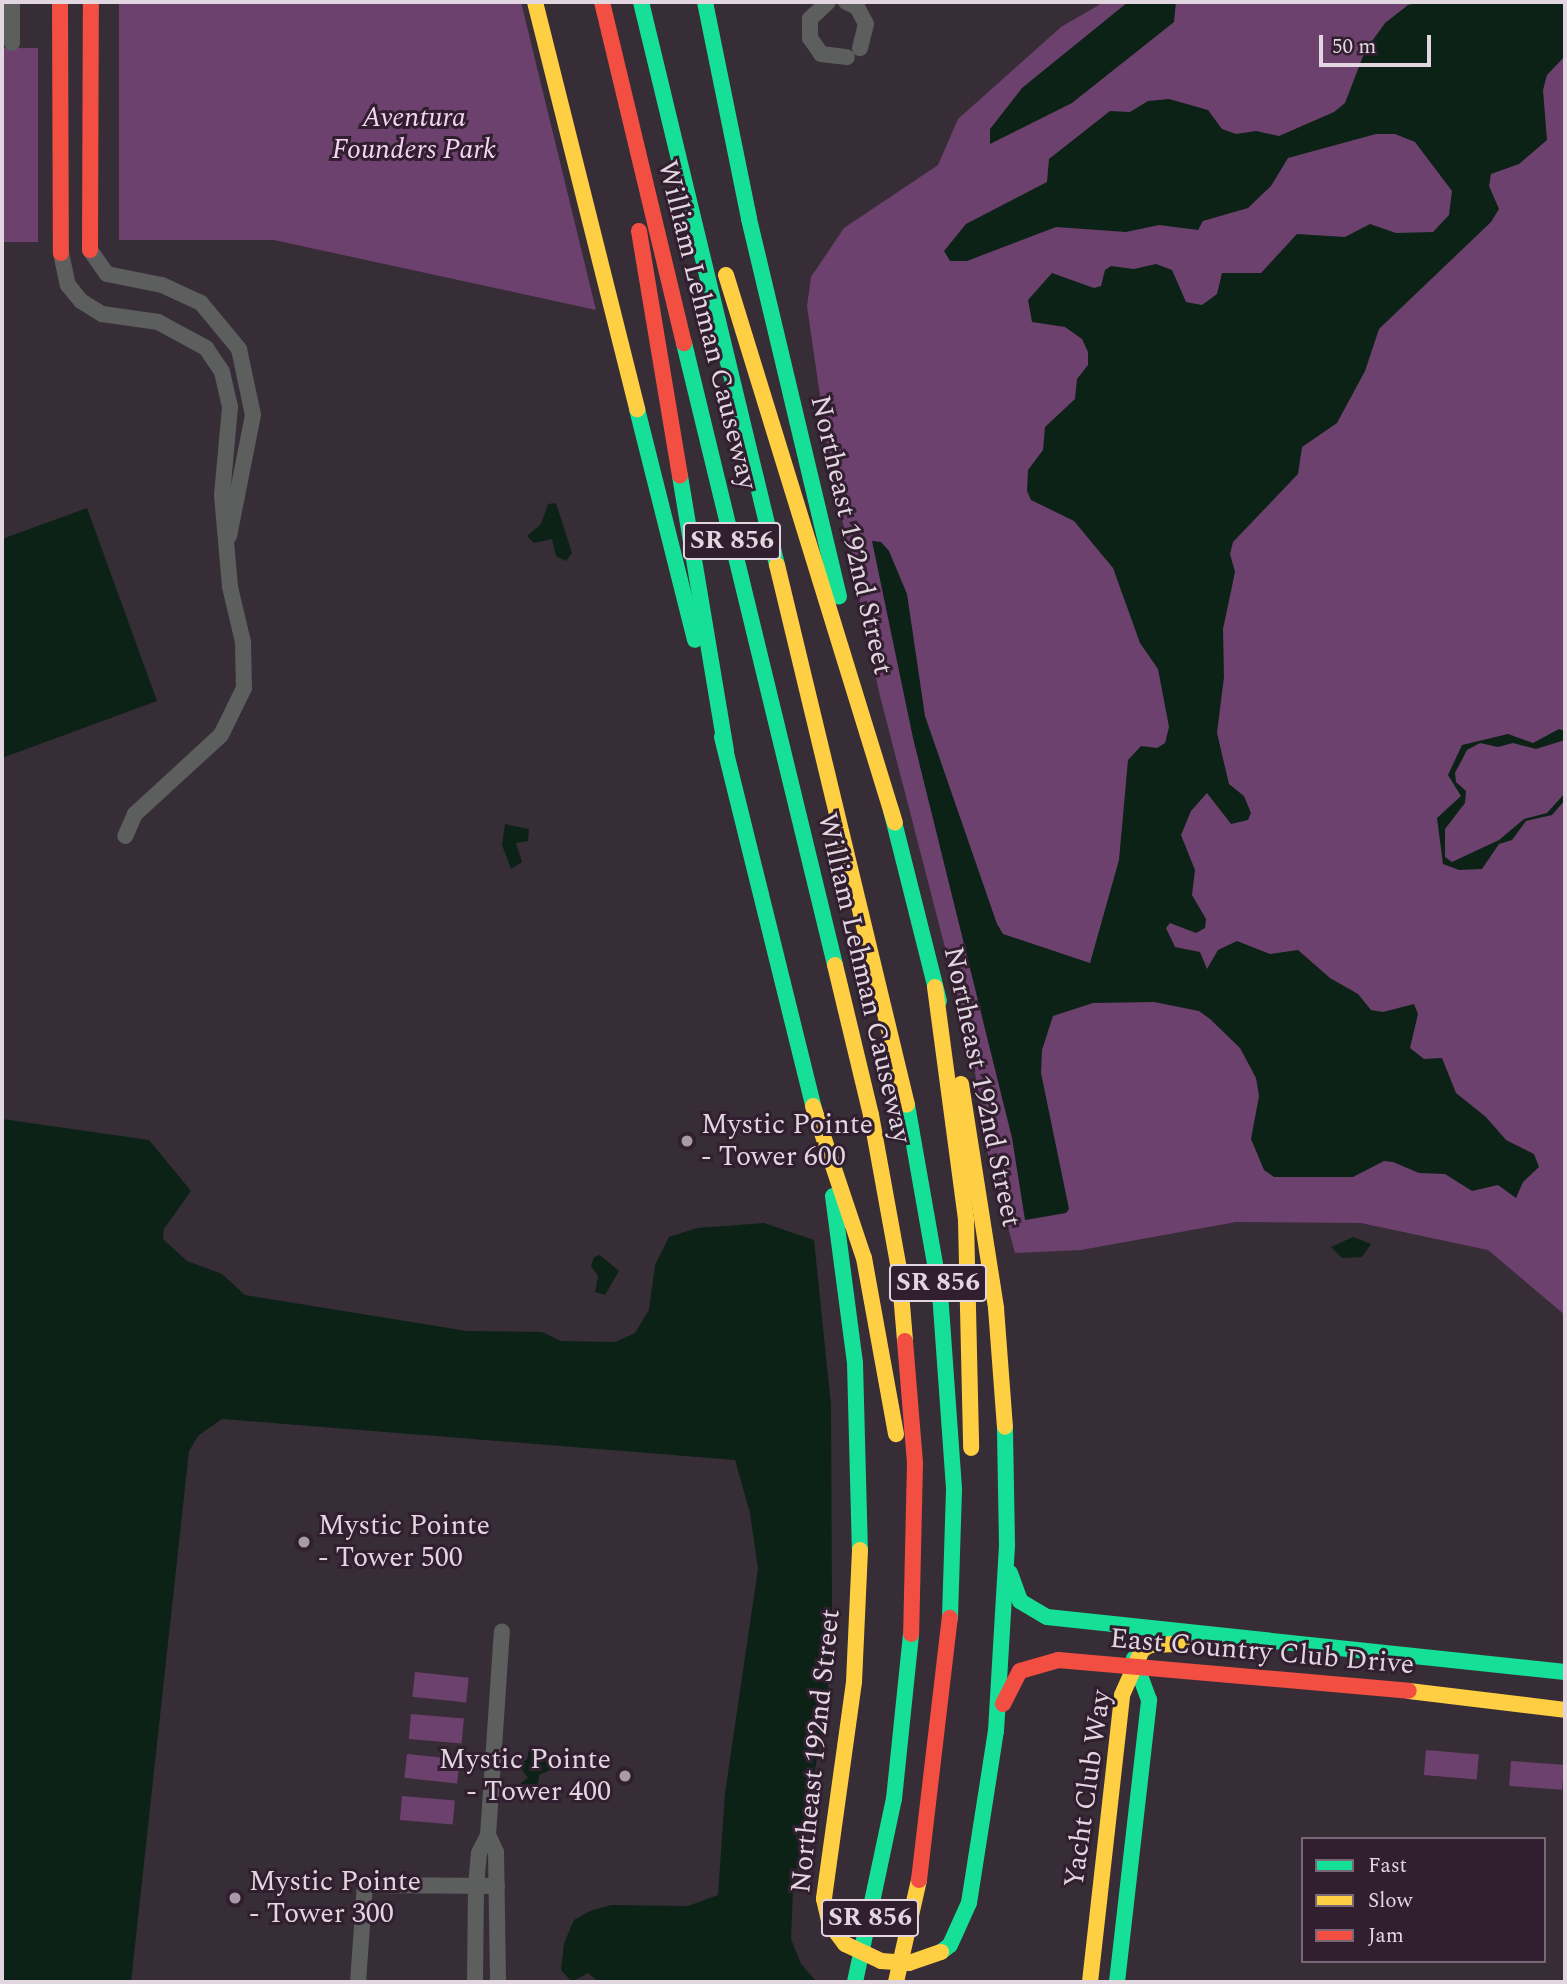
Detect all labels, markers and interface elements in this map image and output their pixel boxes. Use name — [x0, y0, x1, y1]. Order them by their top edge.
scale bar — [1322, 21, 1434, 65]
text: 50 m — [1332, 31, 1376, 63]
park label: Aventura Founders Park — [332, 101, 496, 167]
street label: William Lehman Causeway — [650, 157, 764, 493]
street label: Northeast 192nd Street — [803, 392, 899, 678]
road number: SR 856 — [681, 519, 783, 564]
street label: William Lehman Causeway — [810, 810, 918, 1146]
street label: Northeast 192nd Street — [936, 944, 1028, 1230]
place label: Mystic Pointe - Tower 600 — [701, 1108, 873, 1174]
marker: Mystic Pointe - Tower 600 — [679, 1133, 695, 1149]
road number: SR 856 — [887, 1260, 989, 1306]
place label: Mystic Pointe - Tower 500 — [318, 1509, 490, 1575]
marker: Mystic Pointe - Tower 500 — [296, 1534, 312, 1550]
street label: Northeast 192nd Street — [784, 1607, 848, 1895]
street label: East Country Club Drive — [1108, 1622, 1416, 1682]
street label: Yacht Club Way — [1057, 1688, 1119, 1890]
place label: Mystic Pointe - Tower 400 — [439, 1743, 611, 1809]
marker: Mystic Pointe - Tower 400 — [617, 1768, 633, 1784]
legend — [1301, 1837, 1546, 1963]
text: Fast — [1368, 1850, 1407, 1882]
place label: Mystic Pointe - Tower 300 — [249, 1865, 421, 1931]
text: Slow — [1368, 1885, 1412, 1917]
marker: Mystic Pointe - Tower 300 — [227, 1890, 243, 1906]
road number: SR 856 — [819, 1896, 921, 1940]
text: Jam — [1368, 1920, 1404, 1952]

